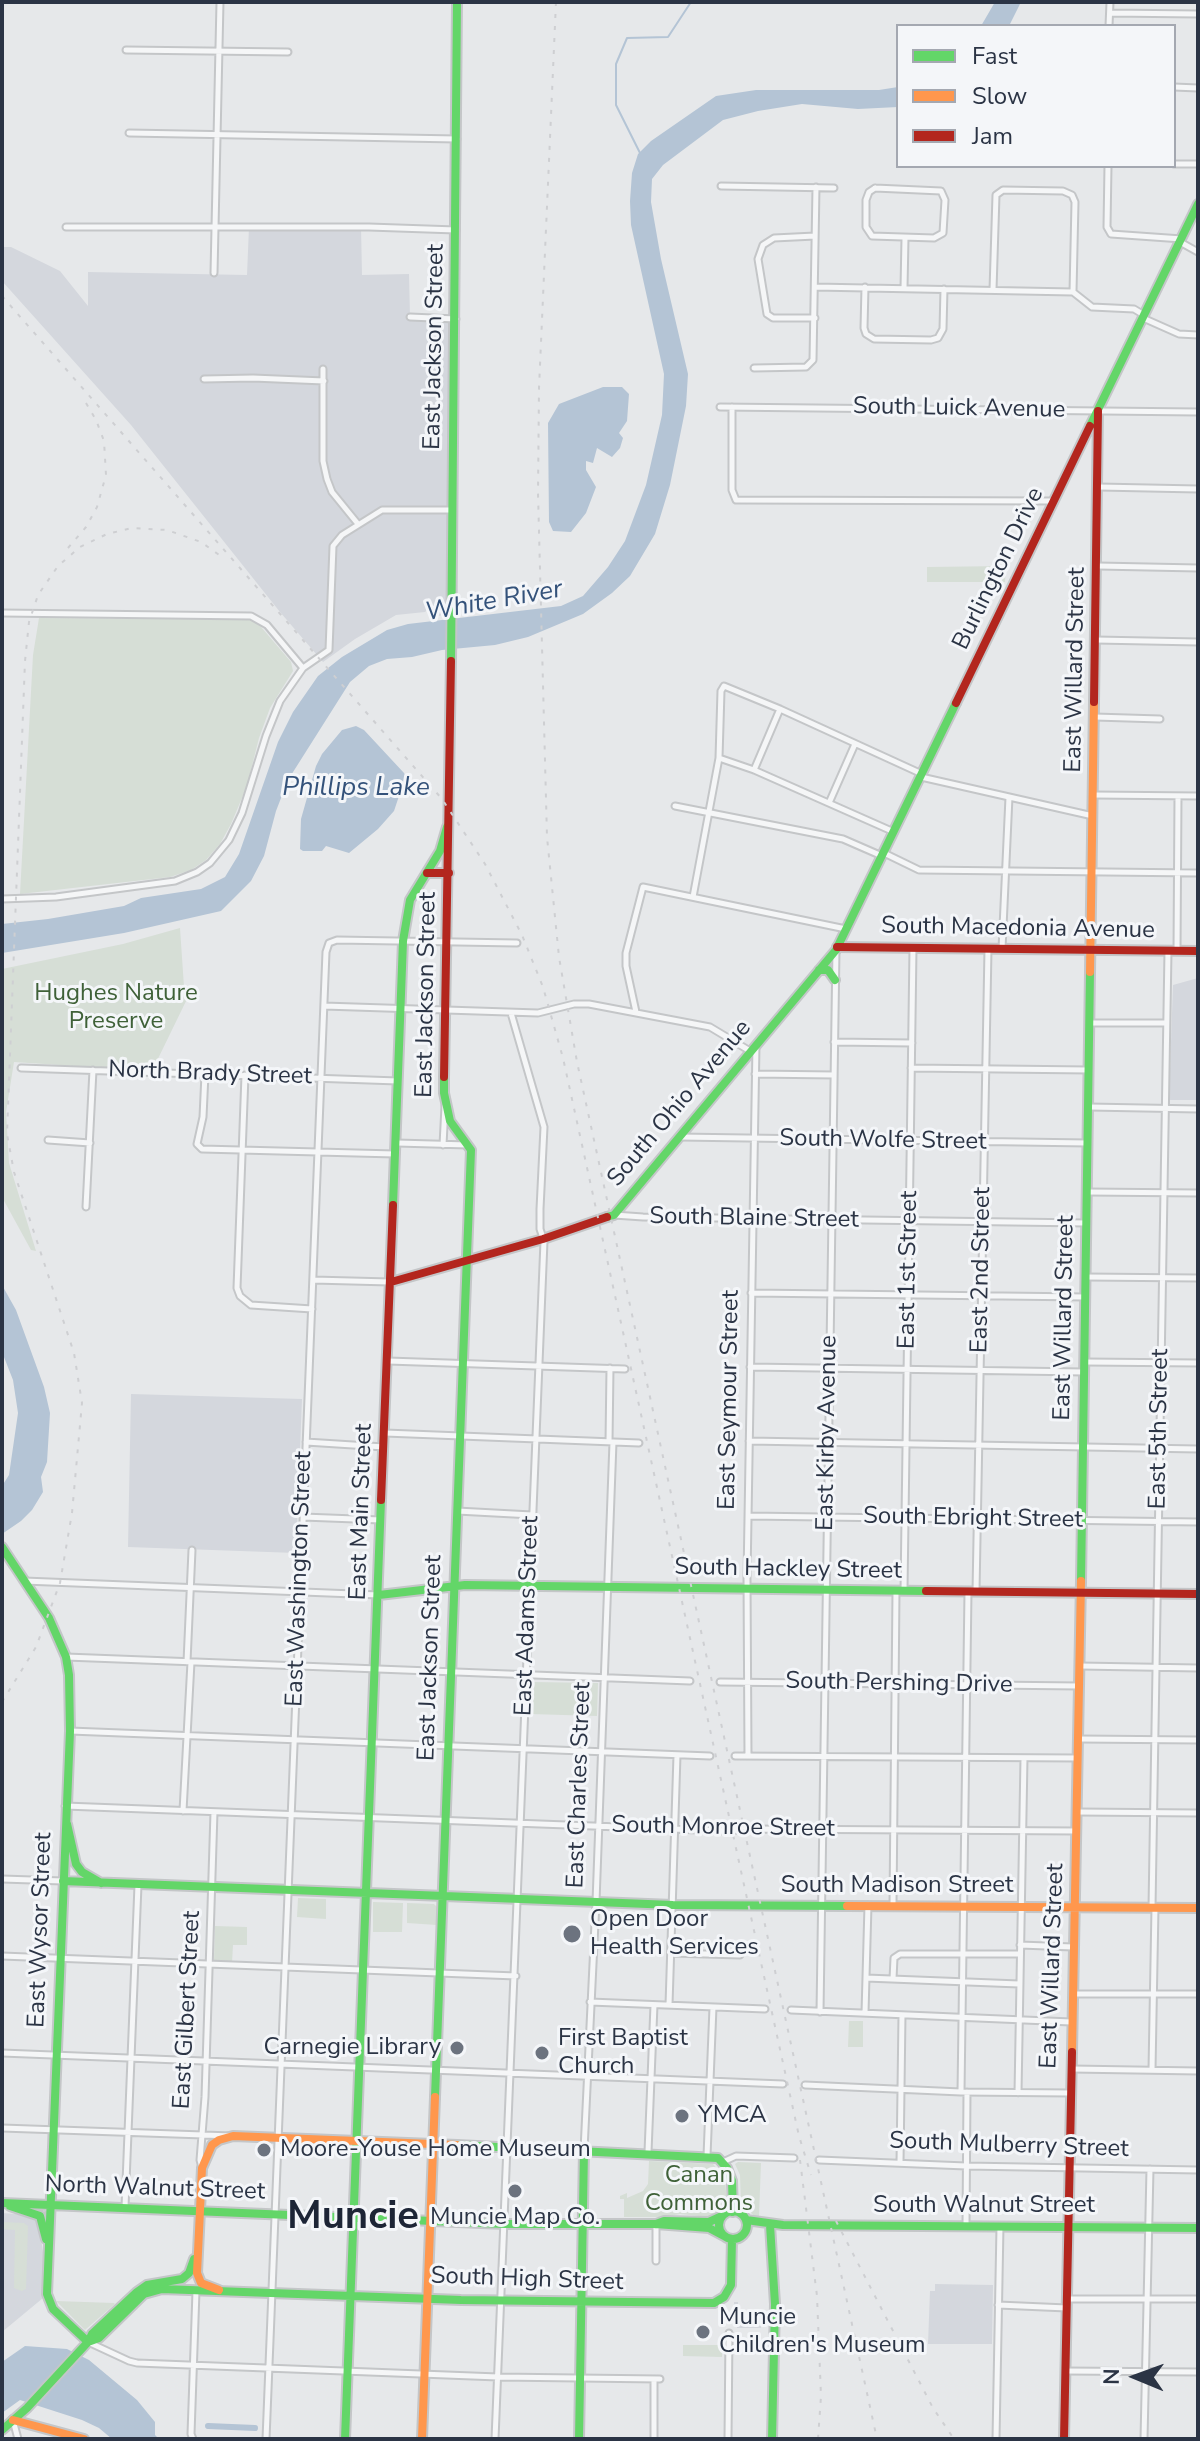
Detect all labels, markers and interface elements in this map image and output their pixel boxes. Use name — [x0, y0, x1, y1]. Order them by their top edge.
legend — [896, 24, 1176, 168]
text: Fast — [972, 40, 1017, 72]
text: Slow — [972, 80, 1027, 112]
text: Jam — [972, 120, 1013, 152]
street label: East Jackson Street — [419, 244, 451, 450]
street label: South Luick Avenue — [852, 393, 1066, 425]
street label: Burlington Drive — [947, 483, 1051, 655]
street label: East Willard Street — [1060, 567, 1092, 773]
water label: White River — [423, 575, 565, 629]
water label: Phillips Lake — [282, 773, 430, 805]
street label: East Jackson Street — [411, 892, 443, 1098]
street label: South Macedonia Avenue — [881, 912, 1155, 946]
park label: Hughes Nature Preserve — [34, 980, 198, 1036]
street label: South Ohio Avenue — [602, 1015, 758, 1193]
street label: North Brady Street — [108, 1056, 312, 1092]
street label: South Wolfe Street — [779, 1125, 987, 1157]
street label: East 2nd Street — [966, 1187, 998, 1353]
street label: East 1st Street — [893, 1191, 925, 1349]
street label: South Blaine Street — [649, 1203, 859, 1235]
street label: East Willard Street — [1049, 1215, 1081, 1421]
street label: East Seymour Street — [714, 1290, 746, 1510]
street label: East Kirby Avenue — [812, 1335, 844, 1531]
street label: East 5th Street — [1144, 1348, 1176, 1510]
street label: East Main Street — [345, 1423, 379, 1601]
street label: East Washington Street — [281, 1451, 319, 1707]
street label: South Ebright Street — [863, 1503, 1083, 1535]
street label: East Adams Street — [510, 1515, 546, 1717]
street label: South Hackley Street — [674, 1554, 902, 1586]
street label: East Jackson Street — [413, 1555, 449, 1761]
street label: South Pershing Drive — [785, 1668, 1013, 1700]
street label: East Charles Street — [562, 1681, 598, 1889]
street label: South Monroe Street — [611, 1812, 835, 1844]
street label: East Wysor Street — [23, 1832, 59, 2028]
street label: East Willard Street — [1035, 1863, 1071, 2069]
street label: South Madison Street — [781, 1872, 1013, 1900]
place label: Open Door Health Services — [590, 1906, 759, 1962]
street label: East Gilbert Street — [168, 1910, 208, 2110]
marker: Open Door Health Services — [561, 1923, 583, 1945]
place label: First Baptist Church — [558, 2025, 688, 2081]
place label: Carnegie Library — [264, 2034, 441, 2062]
marker: Carnegie Library — [448, 2039, 466, 2057]
marker: First Baptist Church — [533, 2044, 551, 2062]
place label: YMCA — [698, 2102, 766, 2130]
marker: YMCA — [673, 2107, 691, 2125]
street label: South Mulberry Street — [889, 2127, 1129, 2165]
place label: Moore-Youse Home Museum — [280, 2136, 591, 2164]
marker: Moore-Youse Home Museum — [255, 2141, 273, 2159]
park label: Canan Commons — [645, 2162, 753, 2218]
street label: North Walnut Street — [44, 2171, 266, 2207]
marker: Muncie Map Co. — [506, 2182, 524, 2200]
street label: South Walnut Street — [873, 2192, 1095, 2220]
district label: Muncie — [287, 2194, 419, 2242]
place label: Muncie Map Co. — [430, 2204, 600, 2232]
street label: South High Street — [430, 2262, 624, 2298]
place label: Muncie Children's Museum — [719, 2304, 925, 2360]
marker: Muncie Children's Museum — [694, 2323, 712, 2341]
north arrow — [1096, 2337, 1176, 2417]
text: N — [1097, 2368, 1127, 2385]

